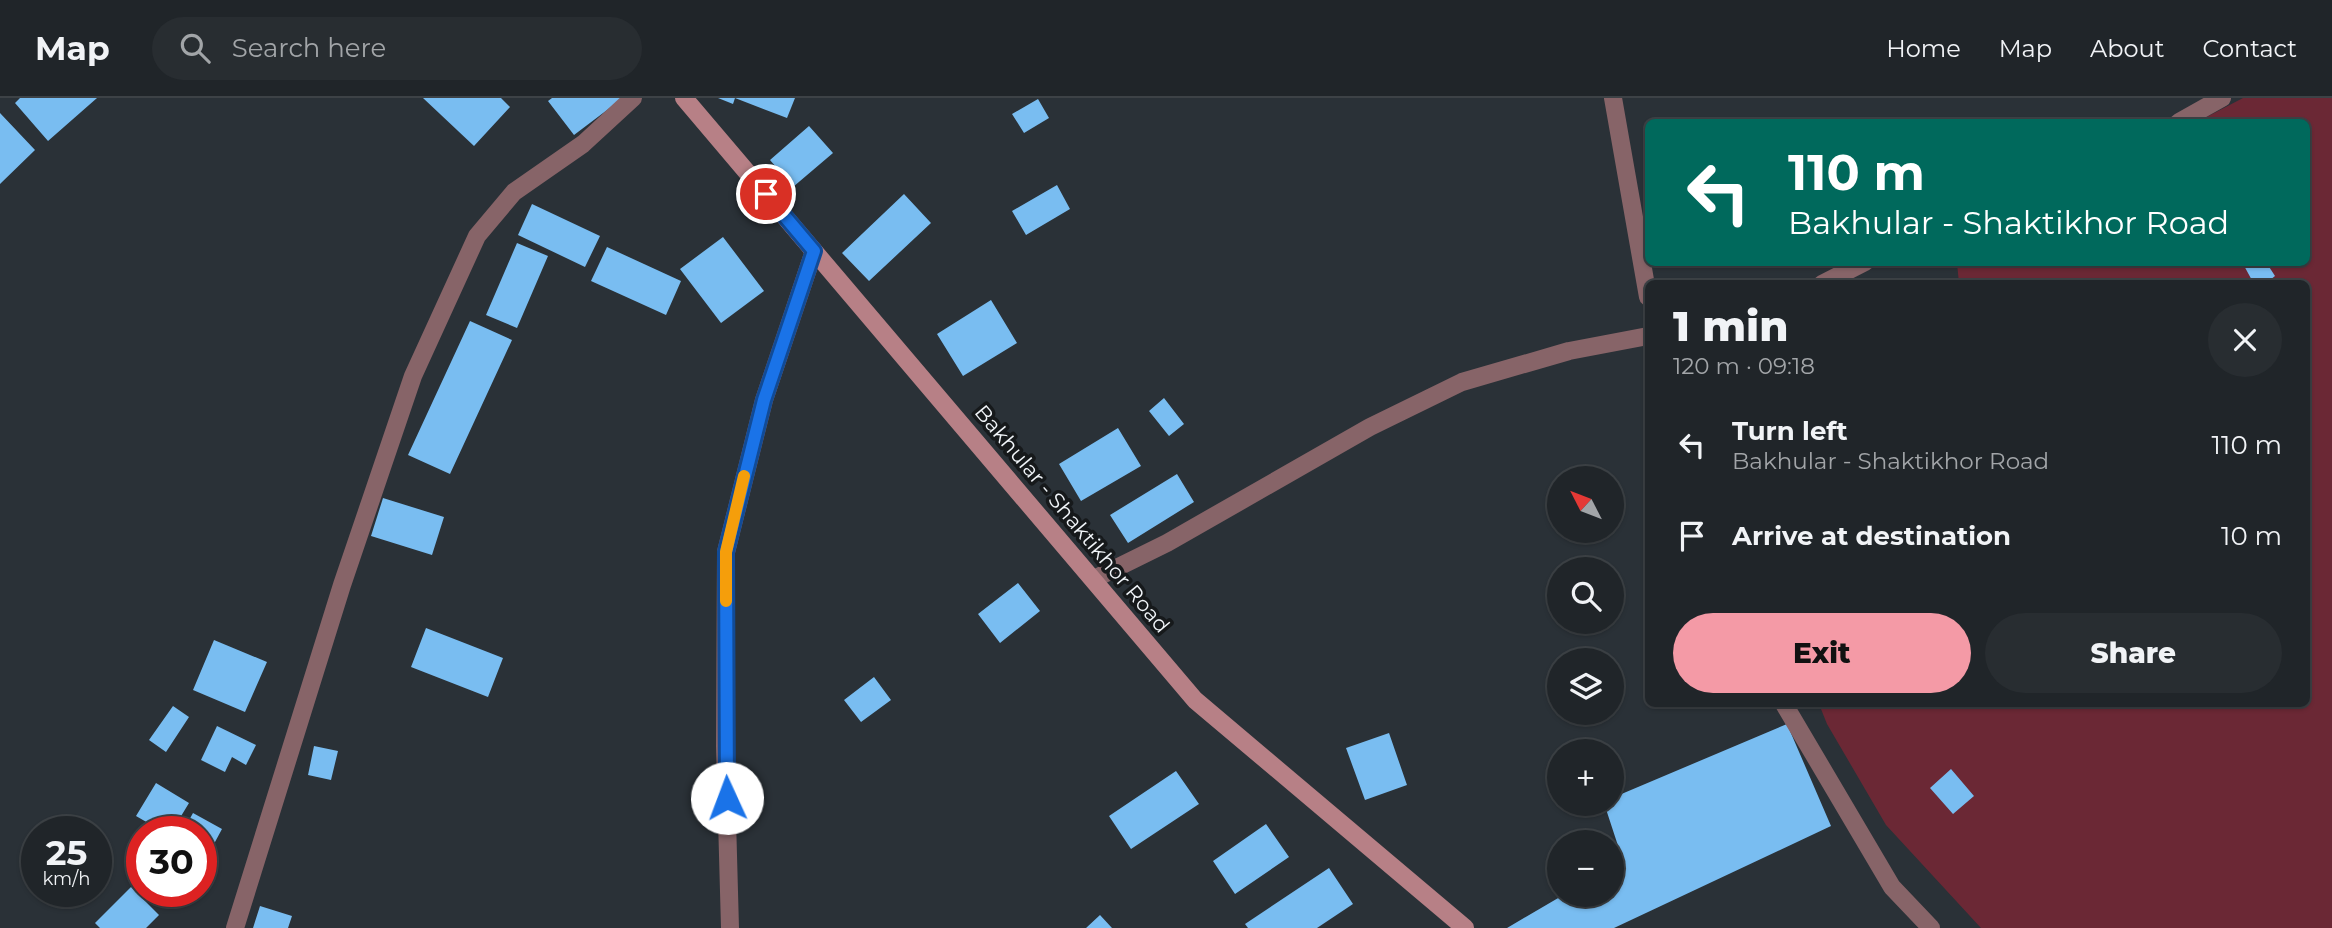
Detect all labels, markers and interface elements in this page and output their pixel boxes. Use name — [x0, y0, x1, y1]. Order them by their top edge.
search box — [152, 17, 642, 80]
text: Map — [35, 28, 110, 68]
icon: search — [176, 29, 214, 67]
text: Search here — [232, 32, 386, 64]
text: Home — [1886, 34, 1961, 63]
text: Map — [1999, 34, 2052, 63]
text: About — [2090, 34, 2164, 63]
text: Contact — [2202, 34, 2297, 63]
text: 110 m — [1788, 143, 1925, 202]
icon: left — [1673, 147, 1764, 238]
pin — [736, 164, 796, 224]
icon: arrive — [747, 175, 785, 213]
text: Bakhular - Shaktikhor Road — [1788, 203, 2229, 242]
text: 1 min — [1673, 300, 1789, 352]
button: close — [2208, 303, 2282, 377]
text: 120 m · 09:18 — [1673, 352, 1815, 380]
street label: Bakhular - Shaktikhor Road — [970, 400, 1175, 638]
text: Turn left — [1732, 415, 1848, 447]
icon: left — [1673, 426, 1711, 464]
text: 110 m — [2212, 429, 2282, 461]
text: Bakhular - Shaktikhor Road — [1732, 447, 2049, 475]
north arrow — [1547, 466, 1624, 542]
map controls — [1547, 466, 1624, 907]
icon: arrive — [1673, 517, 1711, 555]
text: Arrive at destination — [1732, 520, 2011, 552]
text: 10 m — [2221, 520, 2282, 552]
button: search — [1547, 557, 1624, 634]
button: Exit — [1673, 613, 1971, 693]
button: Share — [1985, 613, 2282, 693]
button: layers — [1547, 648, 1624, 725]
button: + — [1547, 739, 1624, 816]
position arrow — [690, 761, 764, 835]
speed limit sign: 30 — [126, 816, 217, 907]
button: − — [1547, 830, 1624, 907]
text: 25 — [46, 831, 87, 874]
text: km/h — [42, 868, 91, 890]

